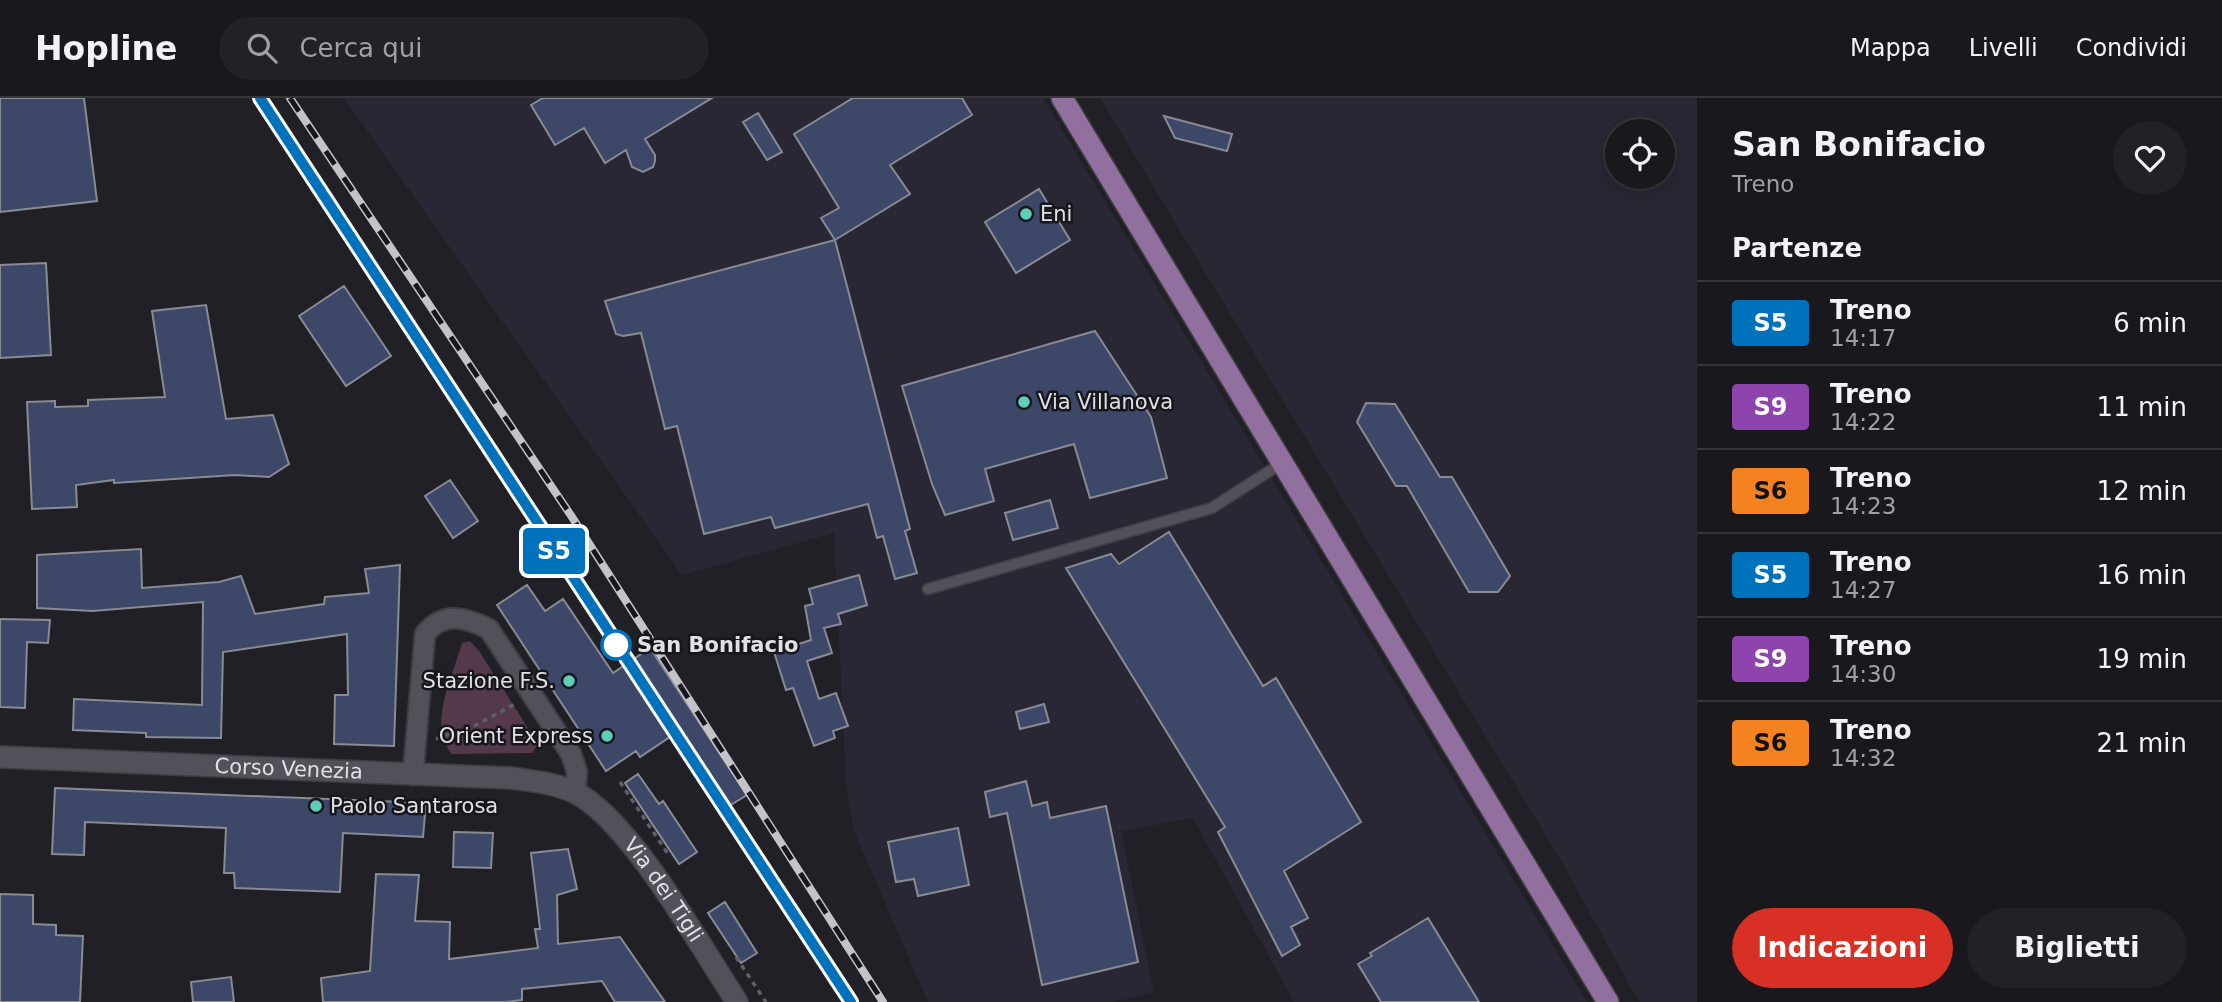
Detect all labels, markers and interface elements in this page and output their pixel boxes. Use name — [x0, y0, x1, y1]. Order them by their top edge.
search box — [219, 17, 709, 80]
text: Hopline — [35, 29, 177, 68]
icon: search — [243, 29, 281, 67]
text: Cerca qui — [299, 33, 422, 63]
text: Mappa — [1850, 34, 1931, 62]
text: Livelli — [1969, 34, 2038, 62]
text: Condividi — [2076, 34, 2187, 62]
map controls — [1605, 119, 1675, 189]
button: locate — [1605, 119, 1675, 189]
button: heart — [2113, 121, 2187, 195]
text: San Bonifacio — [1732, 125, 1986, 164]
text: Treno — [1732, 171, 1794, 197]
place label: Eni — [1040, 202, 1072, 226]
marker: Eni — [1018, 206, 1034, 222]
text: Partenze — [1732, 233, 1862, 263]
text: Treno — [1830, 295, 1912, 325]
text: 6 min — [2113, 308, 2187, 338]
text: S5 — [1754, 309, 1787, 337]
text: 14:17 — [1830, 325, 1896, 351]
text: Treno — [1830, 379, 1912, 409]
place label: Via Villanova — [1038, 390, 1173, 414]
text: 11 min — [2097, 392, 2187, 422]
text: S9 — [1754, 393, 1787, 421]
marker: Via Villanova — [1016, 394, 1032, 410]
text: 14:22 — [1830, 409, 1896, 435]
text: Treno — [1830, 463, 1912, 493]
text: 12 min — [2097, 476, 2187, 506]
text: S6 — [1754, 477, 1787, 505]
text: 14:23 — [1830, 493, 1896, 519]
line badge: S5 — [522, 528, 586, 574]
text: S5 — [537, 537, 571, 565]
text: Treno — [1830, 547, 1912, 577]
text: 16 min — [2097, 560, 2187, 590]
text: S5 — [1754, 561, 1787, 589]
text: 14:27 — [1830, 577, 1896, 603]
marker: San Bonifacio — [601, 630, 631, 660]
text: Treno — [1830, 631, 1912, 661]
place label: San Bonifacio — [637, 633, 799, 657]
text: 19 min — [2097, 644, 2187, 674]
text: S9 — [1754, 645, 1787, 673]
text: 14:30 — [1830, 661, 1896, 687]
place label: Stazione F.S. — [423, 669, 555, 693]
marker: Stazione F.S. — [561, 673, 577, 689]
text: Treno — [1830, 715, 1912, 745]
place label: Orient Express — [439, 724, 593, 748]
marker: Orient Express — [599, 728, 615, 744]
text: 21 min — [2097, 728, 2187, 758]
text: S6 — [1754, 729, 1787, 757]
text: 14:32 — [1830, 745, 1896, 771]
street label: Corso Venezia — [214, 754, 363, 784]
place label: Paolo Santarosa — [330, 794, 498, 818]
marker: Paolo Santarosa — [308, 798, 324, 814]
street label: Via dei Tigli — [619, 833, 708, 946]
button: Indicazioni — [1732, 908, 1953, 988]
button: Biglietti — [1967, 908, 2187, 988]

